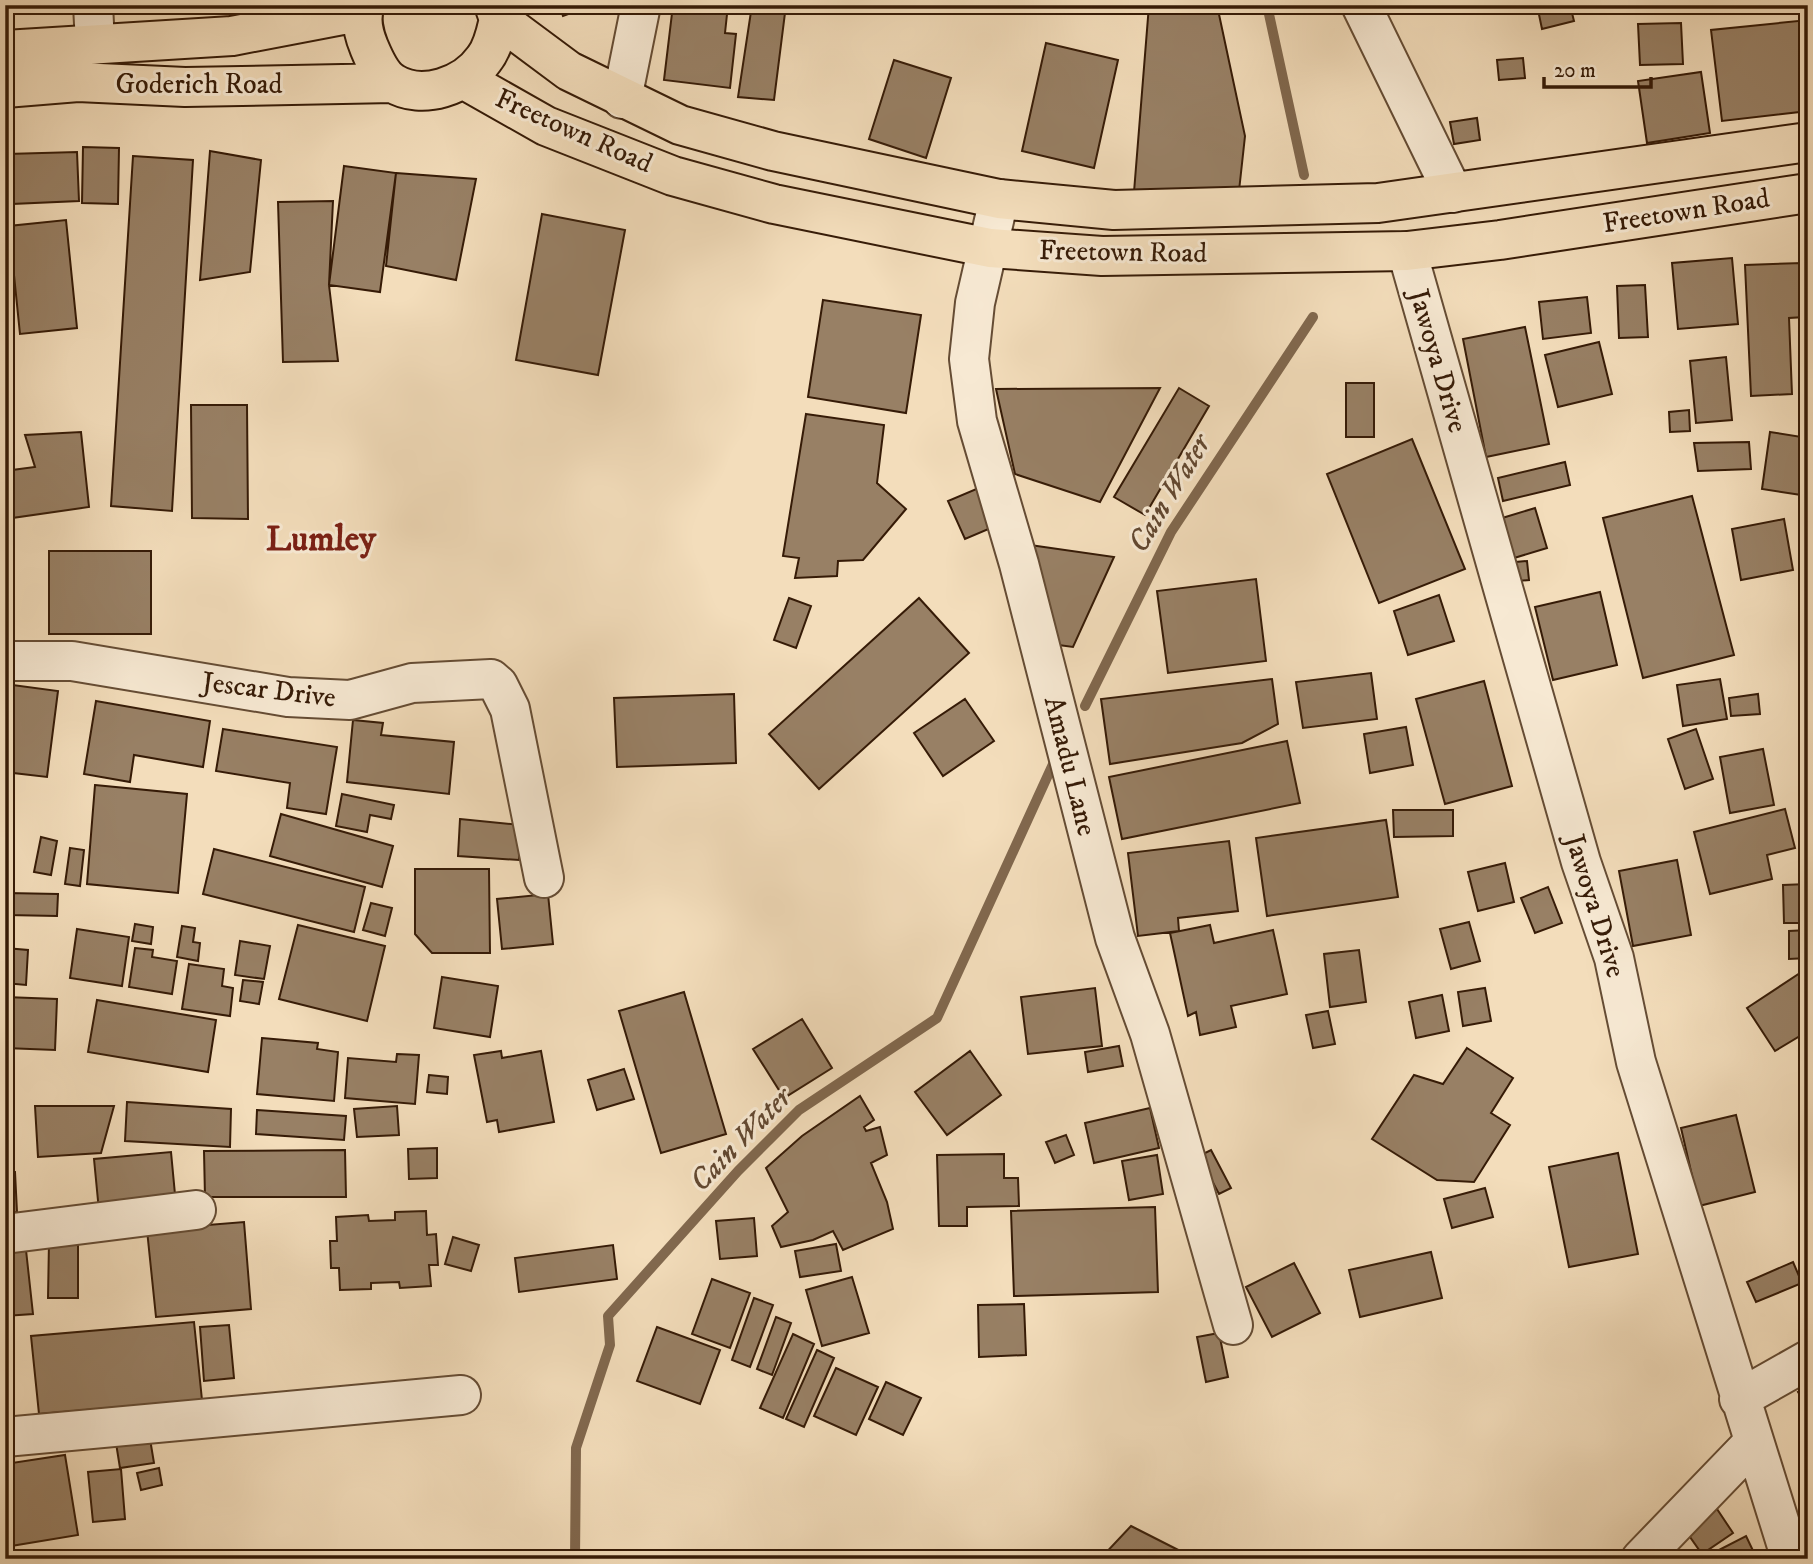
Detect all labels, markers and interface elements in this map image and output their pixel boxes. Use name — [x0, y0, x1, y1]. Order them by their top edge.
scale bar — [1544, 46, 1650, 90]
text: 20 m — [1554, 58, 1596, 84]
street label: Goderich Road — [115, 67, 283, 102]
street label: Freetown Road — [490, 81, 658, 181]
street label: Freetown Road — [1600, 181, 1772, 241]
street label: Freetown Road — [1038, 233, 1208, 271]
street label: Jawoya Drive — [1400, 282, 1475, 437]
water label: Cain Water — [1120, 426, 1221, 560]
district label: Lumley — [266, 518, 377, 562]
street label: Jescar Drive — [197, 664, 338, 716]
street label: Amadu Lane — [1036, 693, 1104, 839]
street label: Jawoya Drive — [1556, 828, 1633, 982]
water label: Cain Water — [682, 1078, 801, 1200]

